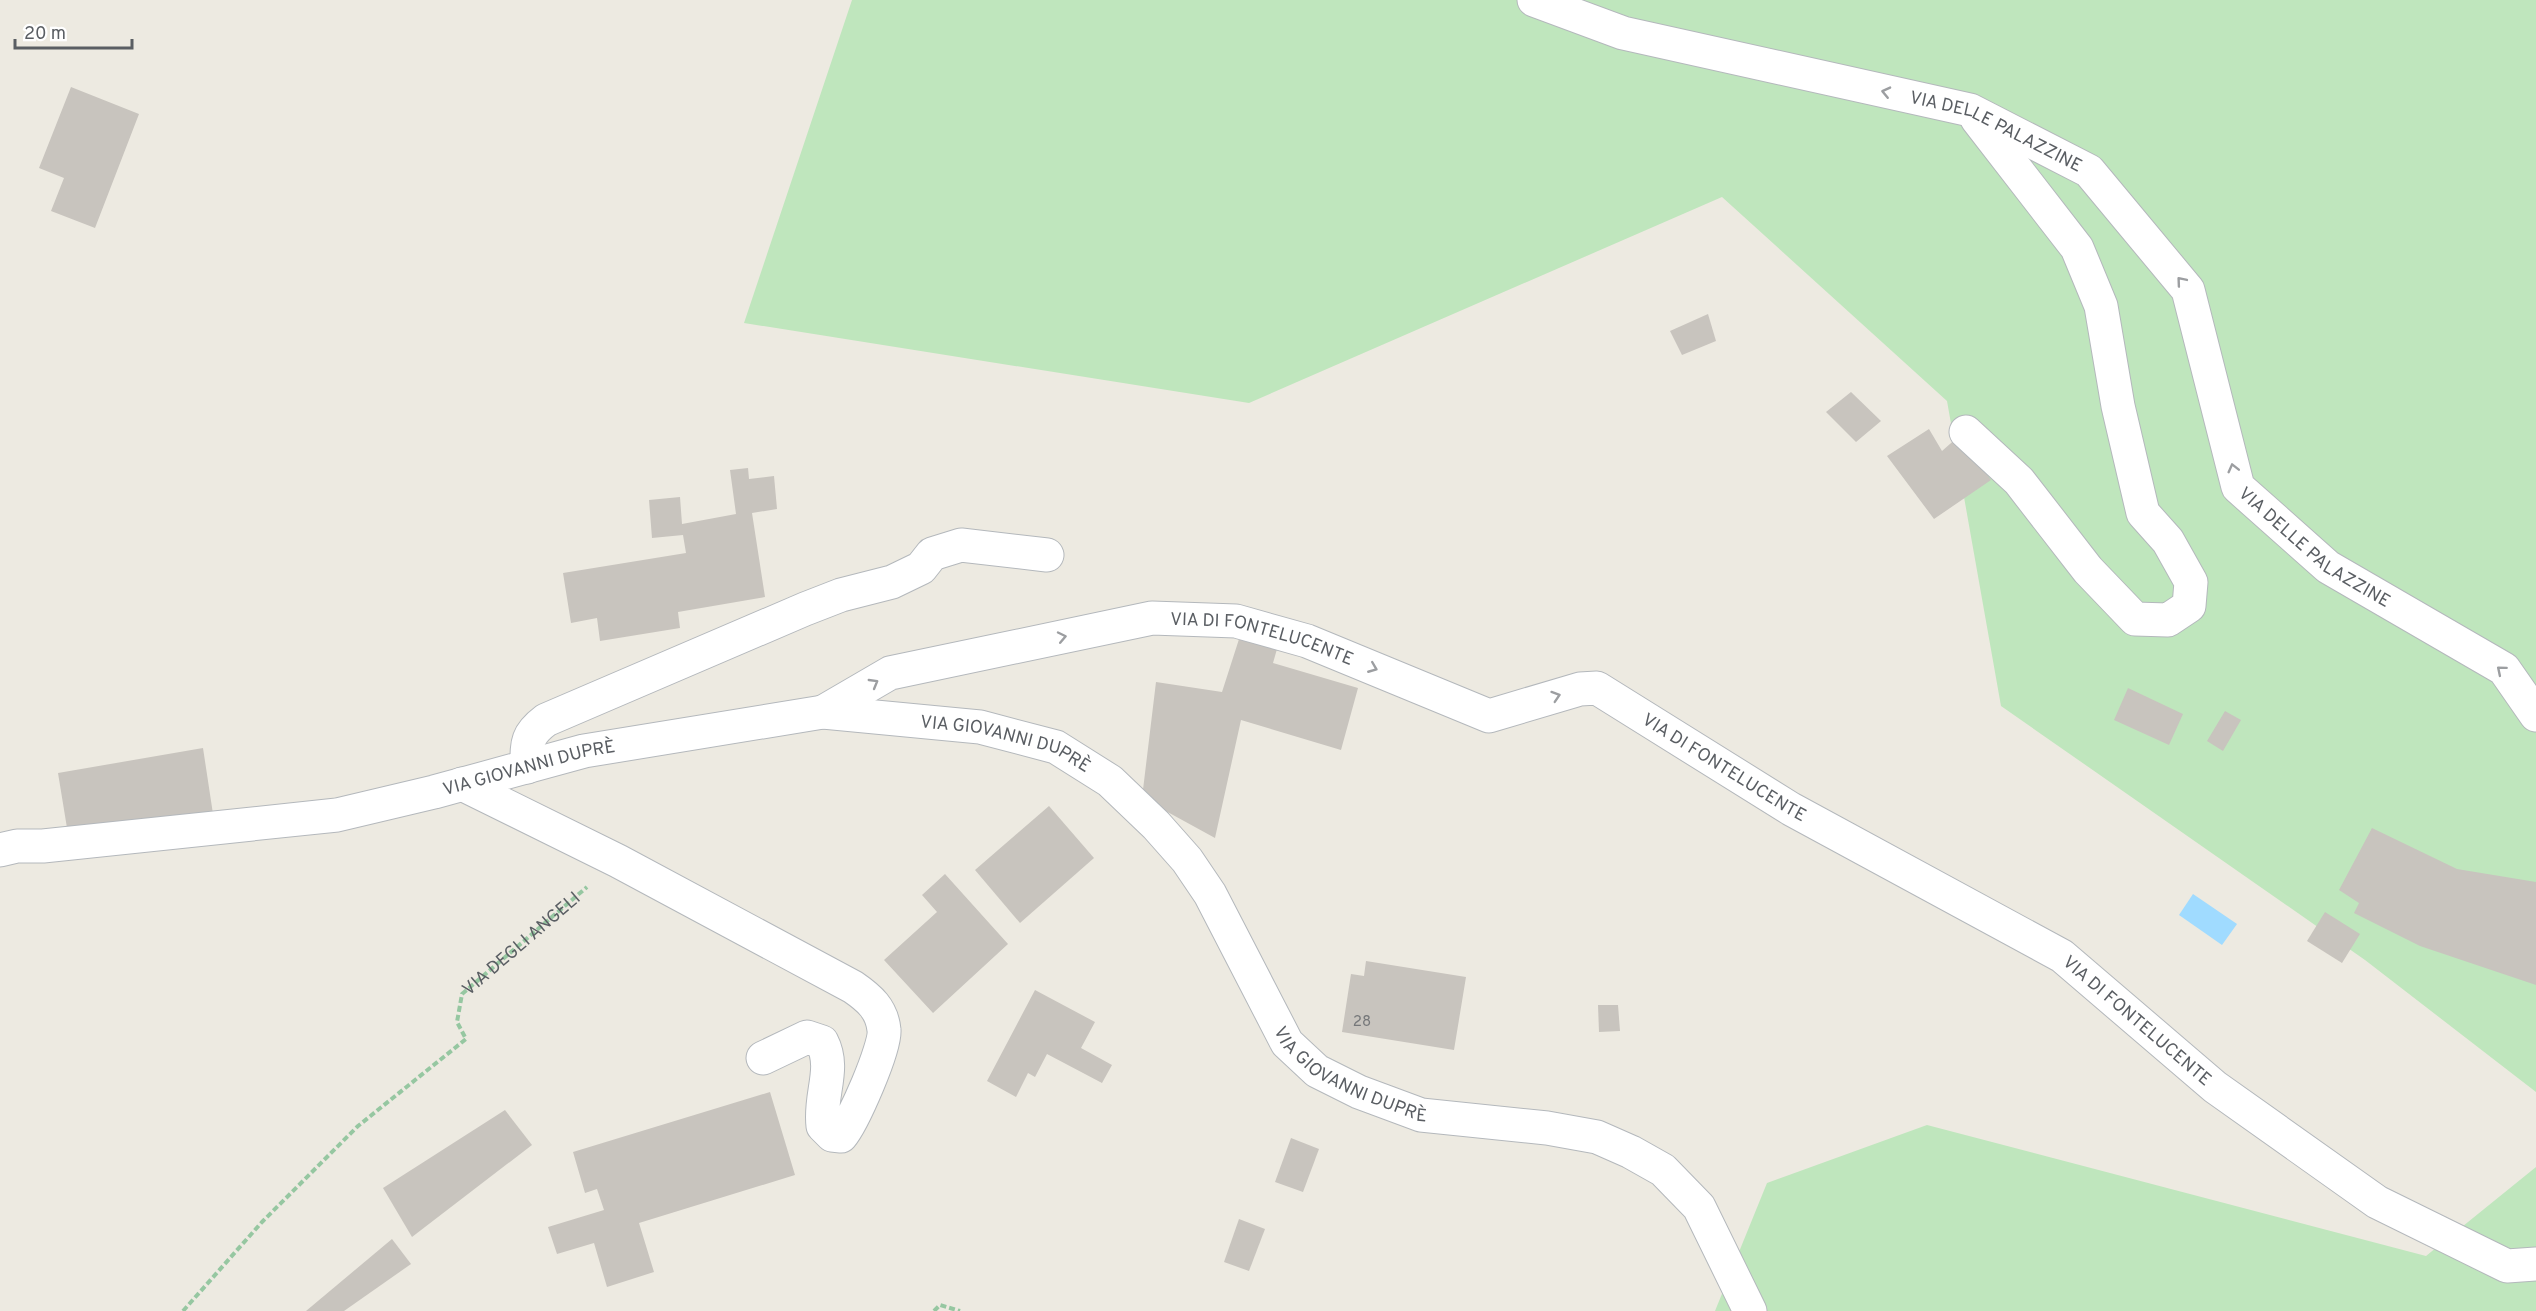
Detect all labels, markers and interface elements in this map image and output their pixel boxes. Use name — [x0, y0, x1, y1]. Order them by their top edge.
scale bar — [15, 12, 132, 50]
text: 20 m — [24, 23, 66, 46]
one-way arrow — [1881, 86, 1891, 99]
street label: VIA DELLE PALAZZINE — [1907, 87, 2086, 178]
one-way arrow — [2177, 277, 2188, 288]
one-way arrow — [2227, 463, 2240, 473]
street label: VIA DELLE PALAZZINE — [2233, 483, 2394, 614]
street label: VIA DI FONTELUCENTE — [1170, 609, 1357, 672]
one-way arrow — [1057, 631, 1067, 644]
one-way arrow — [1367, 661, 1378, 673]
one-way arrow — [2497, 666, 2508, 677]
one-way arrow — [868, 678, 878, 690]
one-way arrow — [1550, 691, 1561, 704]
street label: VIA DI FONTELUCENTE — [1637, 709, 1810, 828]
street label: VIA GIOVANNI DUPRÈ — [919, 711, 1095, 779]
street label: VIA GIOVANNI DUPRÈ — [441, 734, 617, 802]
street label: VIA DEGLI ANGELI — [458, 887, 586, 1002]
street label: VIA DI FONTELUCENTE — [2057, 951, 2216, 1092]
house number: 28 — [1353, 1013, 1371, 1032]
street label: VIA GIOVANNI DUPRÈ — [1267, 1023, 1428, 1129]

